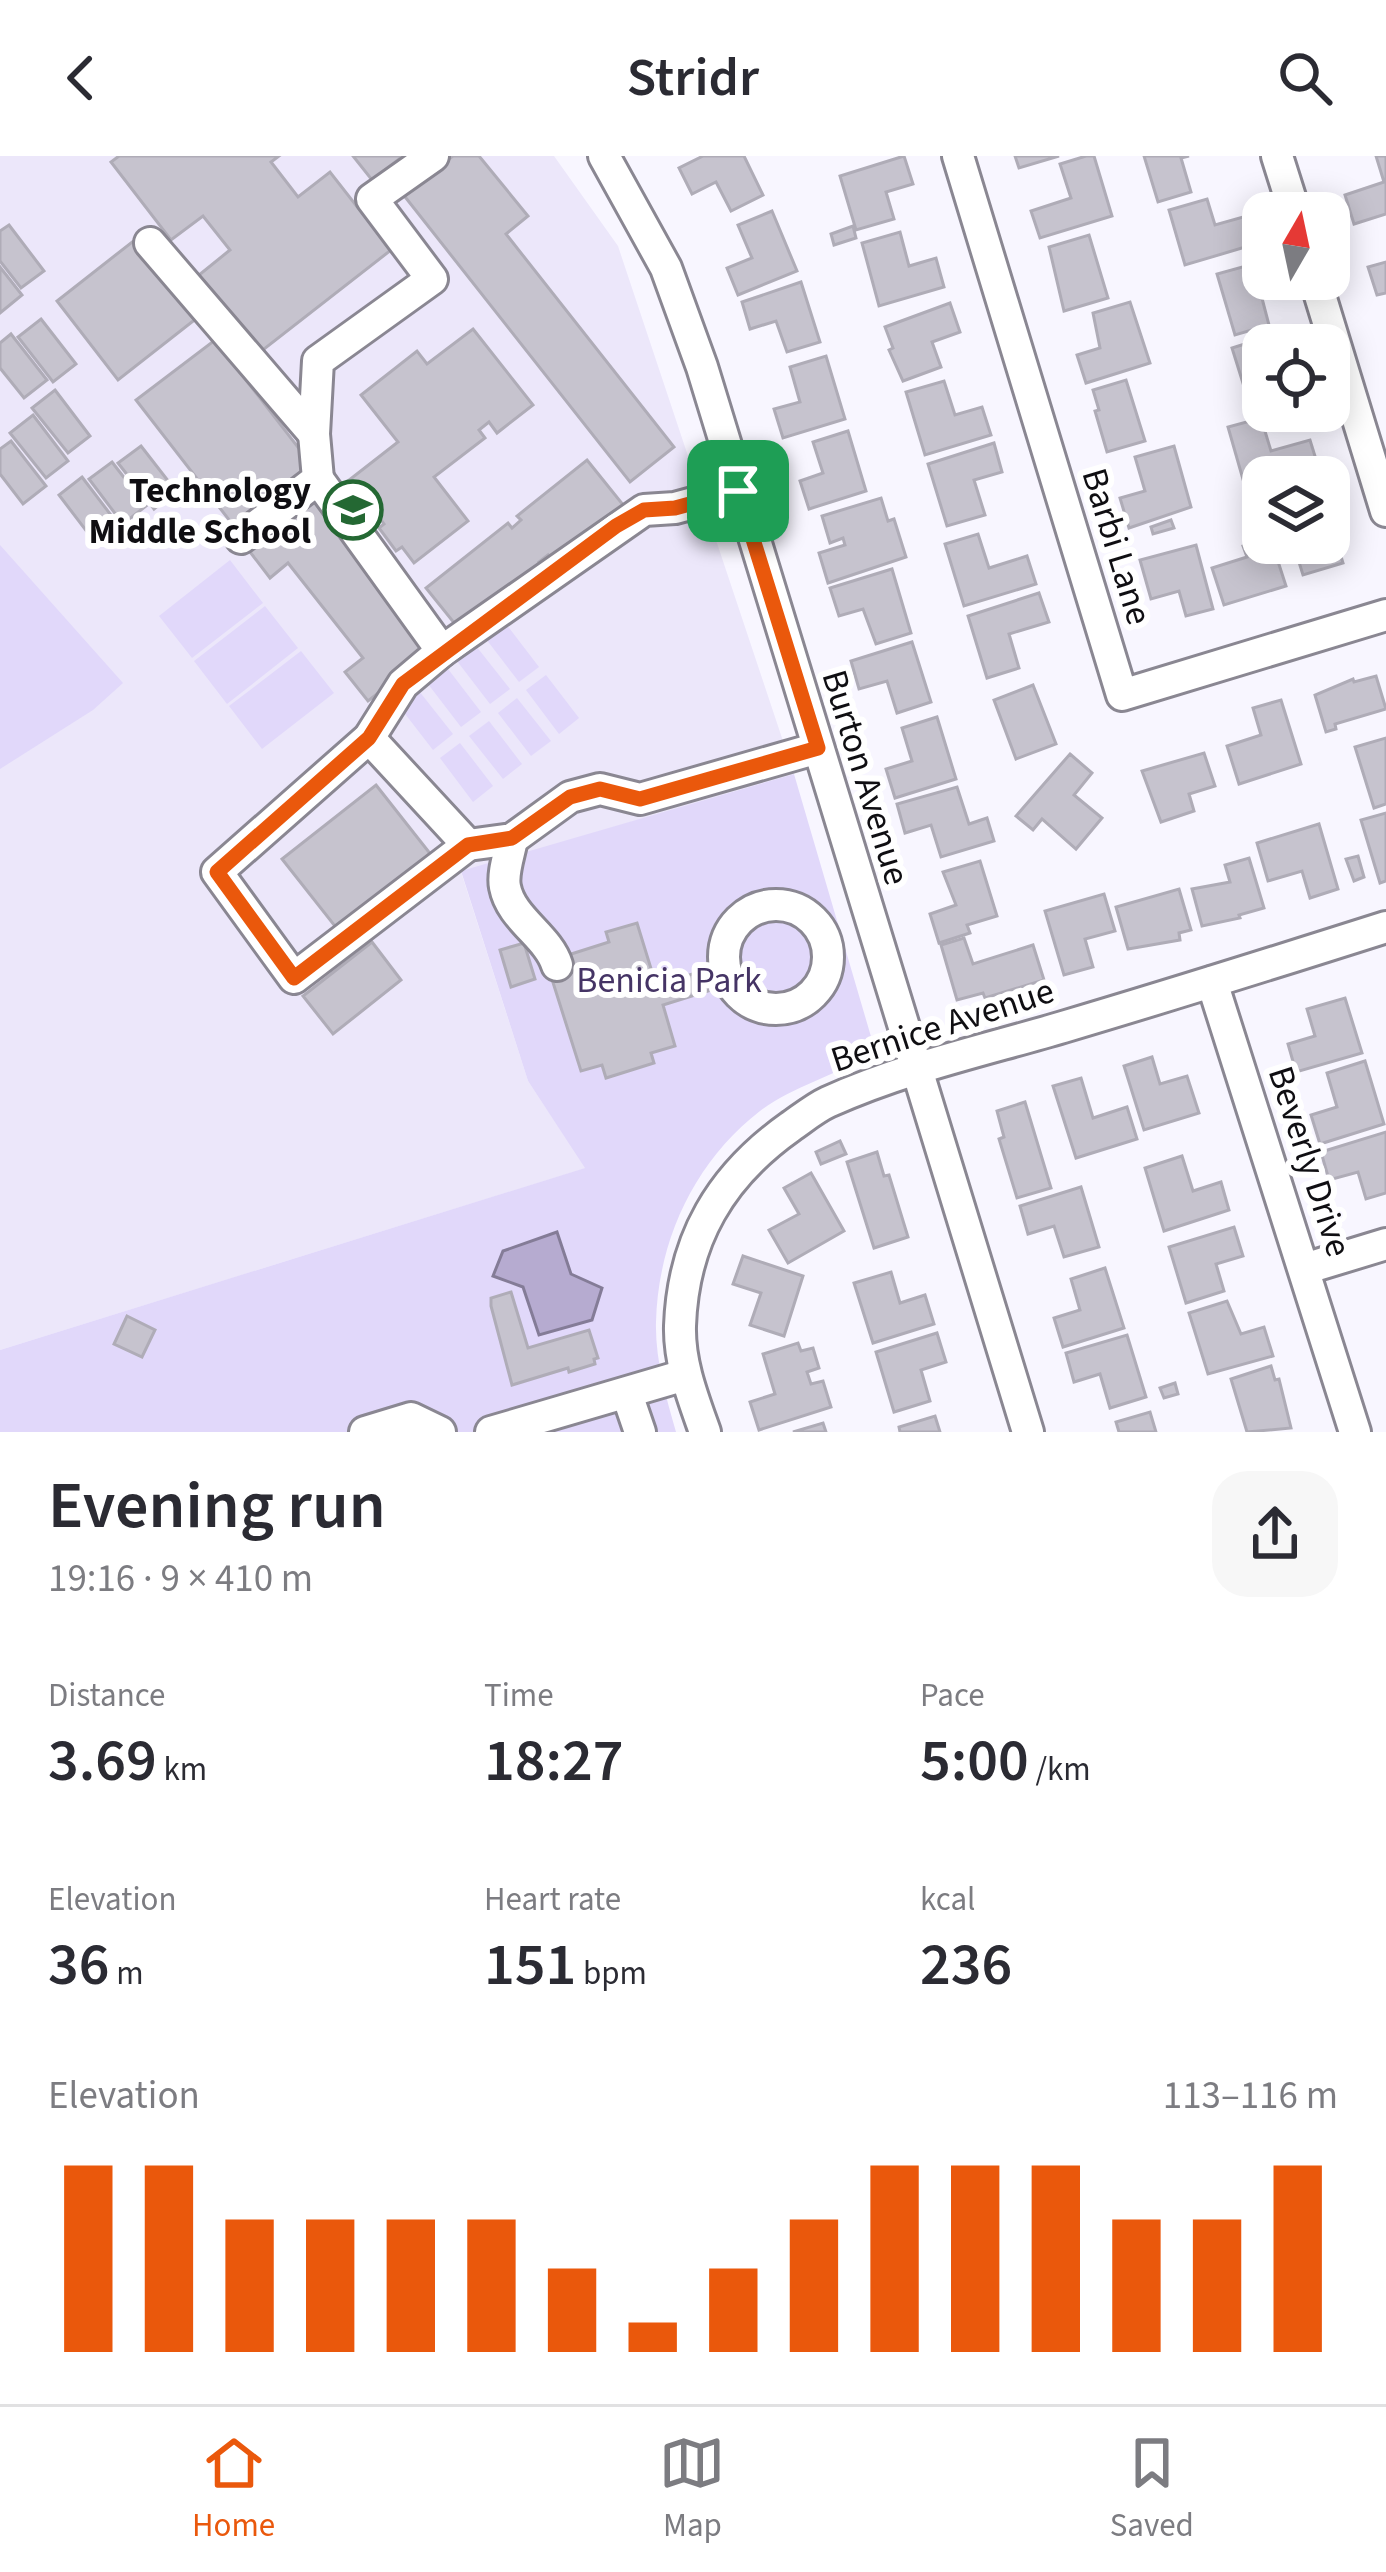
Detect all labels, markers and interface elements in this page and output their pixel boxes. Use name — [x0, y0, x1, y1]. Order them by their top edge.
text: Stridr — [627, 40, 759, 117]
icon: back — [48, 45, 114, 111]
icon: search — [1272, 45, 1338, 111]
north arrow — [1242, 192, 1350, 300]
map controls — [1242, 192, 1350, 564]
button: locate — [1242, 324, 1350, 432]
pin — [687, 440, 789, 542]
button: layers — [1242, 456, 1350, 564]
icon: arrive — [705, 458, 771, 524]
street label: Barbi Lane — [1069, 462, 1164, 631]
place label: Technology Middle School — [89, 465, 311, 557]
school or university icon: Technology Middle School — [322, 479, 384, 541]
street label: Burton Avenue — [809, 664, 922, 891]
park label: Benicia Park — [576, 955, 762, 1006]
street label: Bernice Avenue — [824, 965, 1061, 1085]
street label: Beverly Drive — [1255, 1060, 1364, 1263]
text: Evening run — [48, 1459, 386, 1553]
button: share — [1212, 1471, 1338, 1597]
text: 19:16 · 9 × 410 m — [48, 1551, 313, 1607]
text: Distance — [48, 1672, 165, 1719]
text: Time — [484, 1672, 554, 1719]
text: Pace — [920, 1672, 985, 1719]
text: 3.69 — [48, 1719, 157, 1804]
text: 18:27 — [484, 1719, 624, 1804]
text: 5:00 — [920, 1719, 1029, 1804]
text: km — [157, 1746, 207, 1793]
text: /km — [1029, 1746, 1091, 1793]
text: Elevation — [48, 1876, 177, 1923]
text: Heart rate — [484, 1876, 621, 1923]
text: kcal — [920, 1876, 976, 1923]
text: 36 — [48, 1923, 110, 2008]
text: 151 — [484, 1923, 576, 2008]
text: 236 — [920, 1923, 1012, 2008]
text: m — [110, 1950, 144, 1997]
text: bpm — [576, 1950, 647, 1997]
text: Elevation — [48, 2068, 200, 2124]
text: 113–116 m — [1163, 2068, 1338, 2124]
tab: Home — [192, 2430, 275, 2549]
tab: Map — [659, 2430, 725, 2549]
tab: Saved — [1110, 2430, 1194, 2549]

